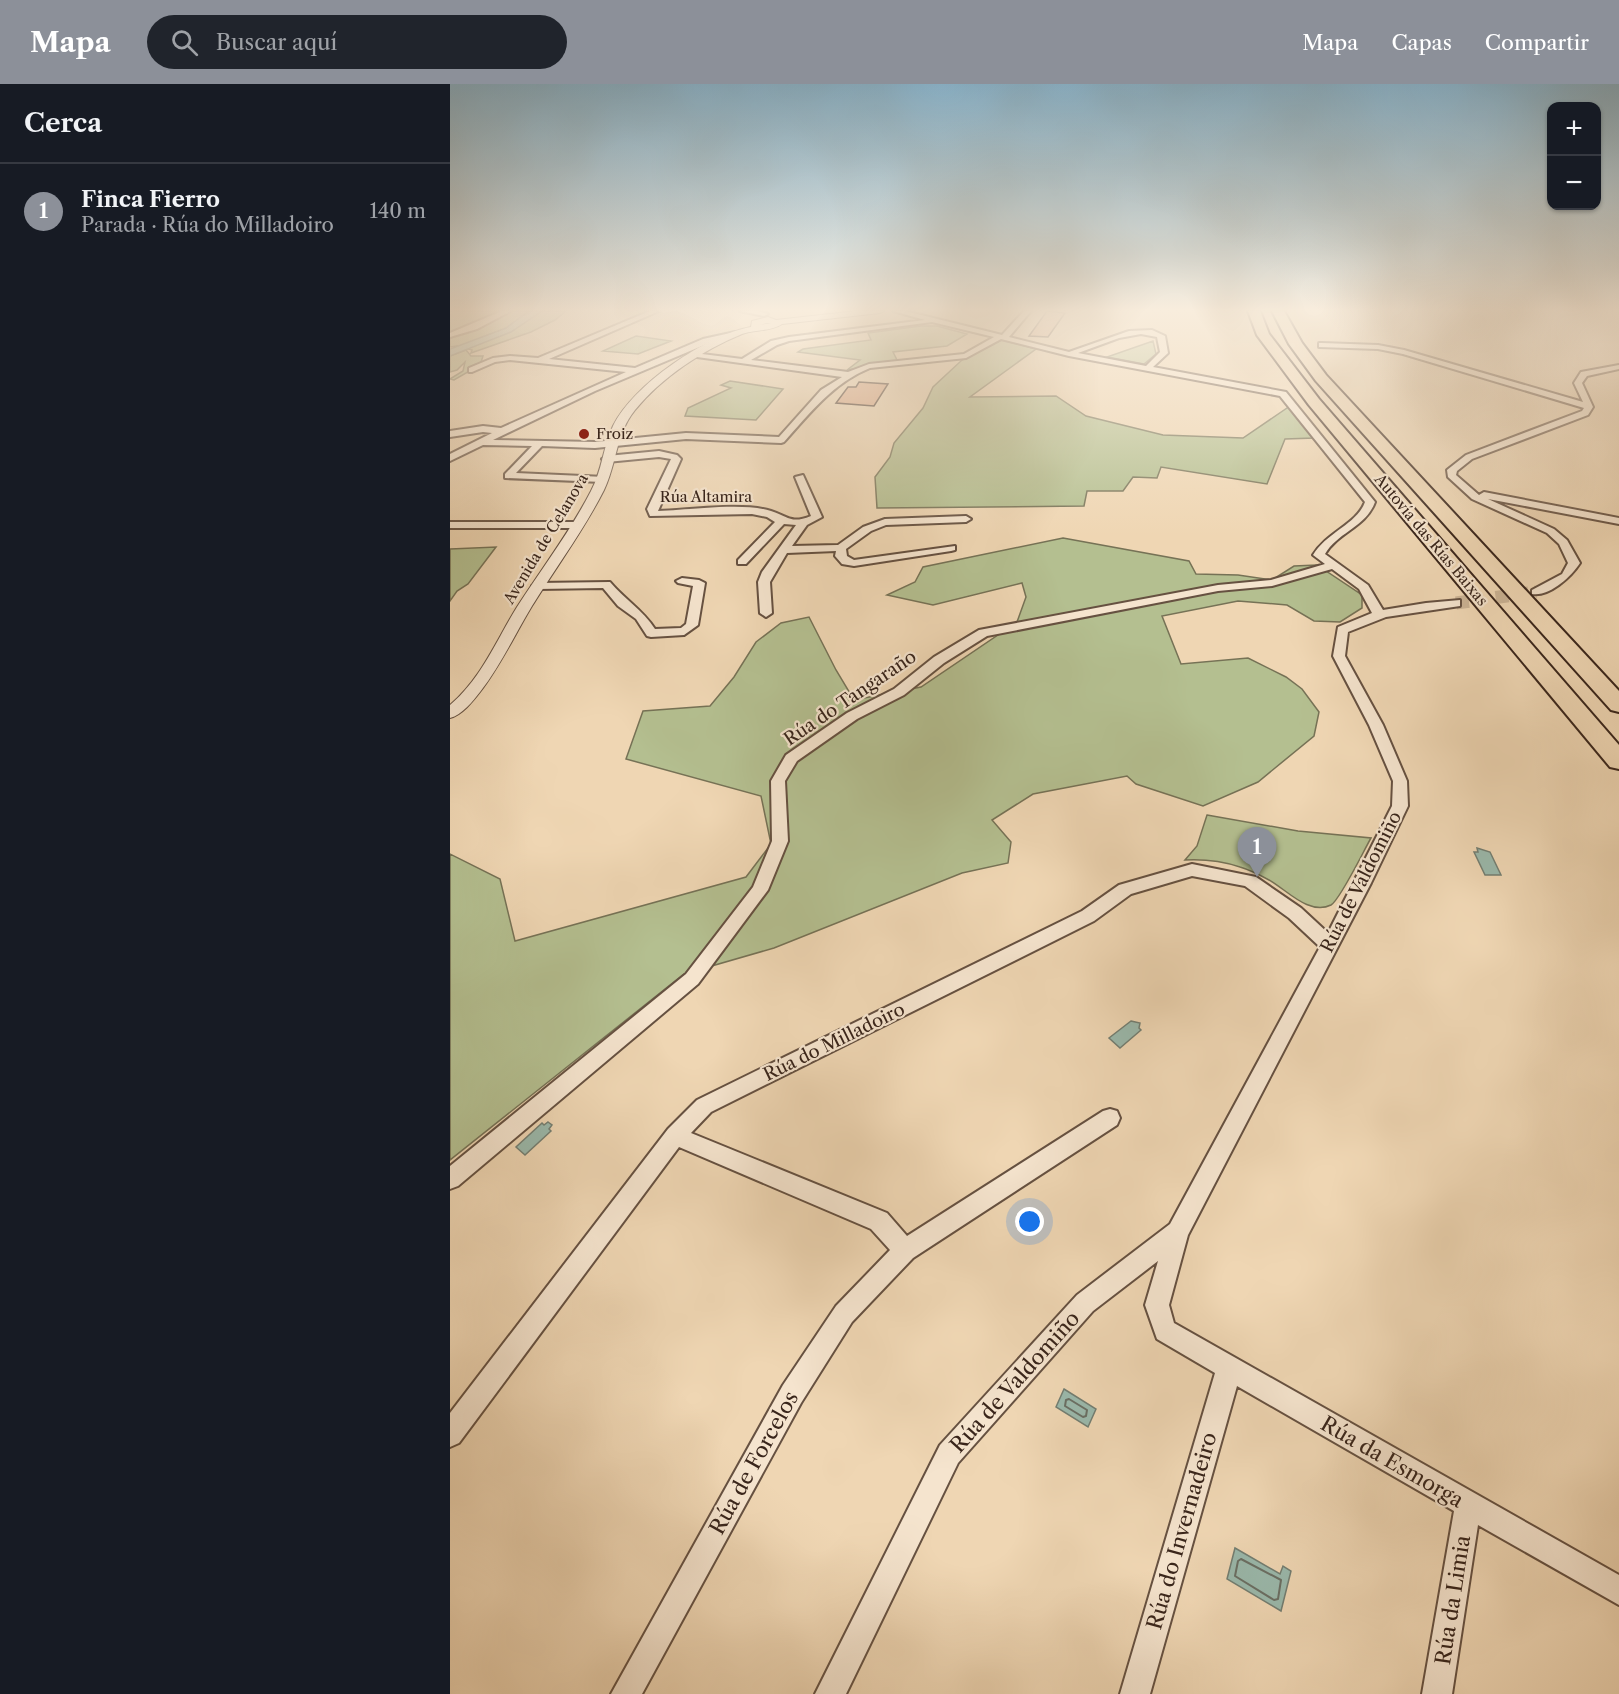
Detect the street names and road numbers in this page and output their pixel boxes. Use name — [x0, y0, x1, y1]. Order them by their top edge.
street label: Autovía das Rías Baixas — [1370, 469, 1492, 609]
street label: Avenida de Celanova — [499, 470, 592, 608]
street label: Rúa Altamira — [660, 487, 752, 506]
street label: Rúa do Tangaraño — [780, 646, 920, 750]
street label: Rúa de Valdomiño — [1316, 808, 1406, 956]
street label: Rúa do Milladoiro — [760, 998, 908, 1086]
street label: Rúa de Valdomiño — [945, 1306, 1085, 1458]
street label: Rúa de Forcelos — [704, 1387, 803, 1539]
street label: Rúa da Esmorga — [1317, 1411, 1469, 1513]
street label: Rúa do Invernadeiro — [1141, 1429, 1222, 1632]
street label: Rúa da Limia — [1430, 1532, 1475, 1666]

